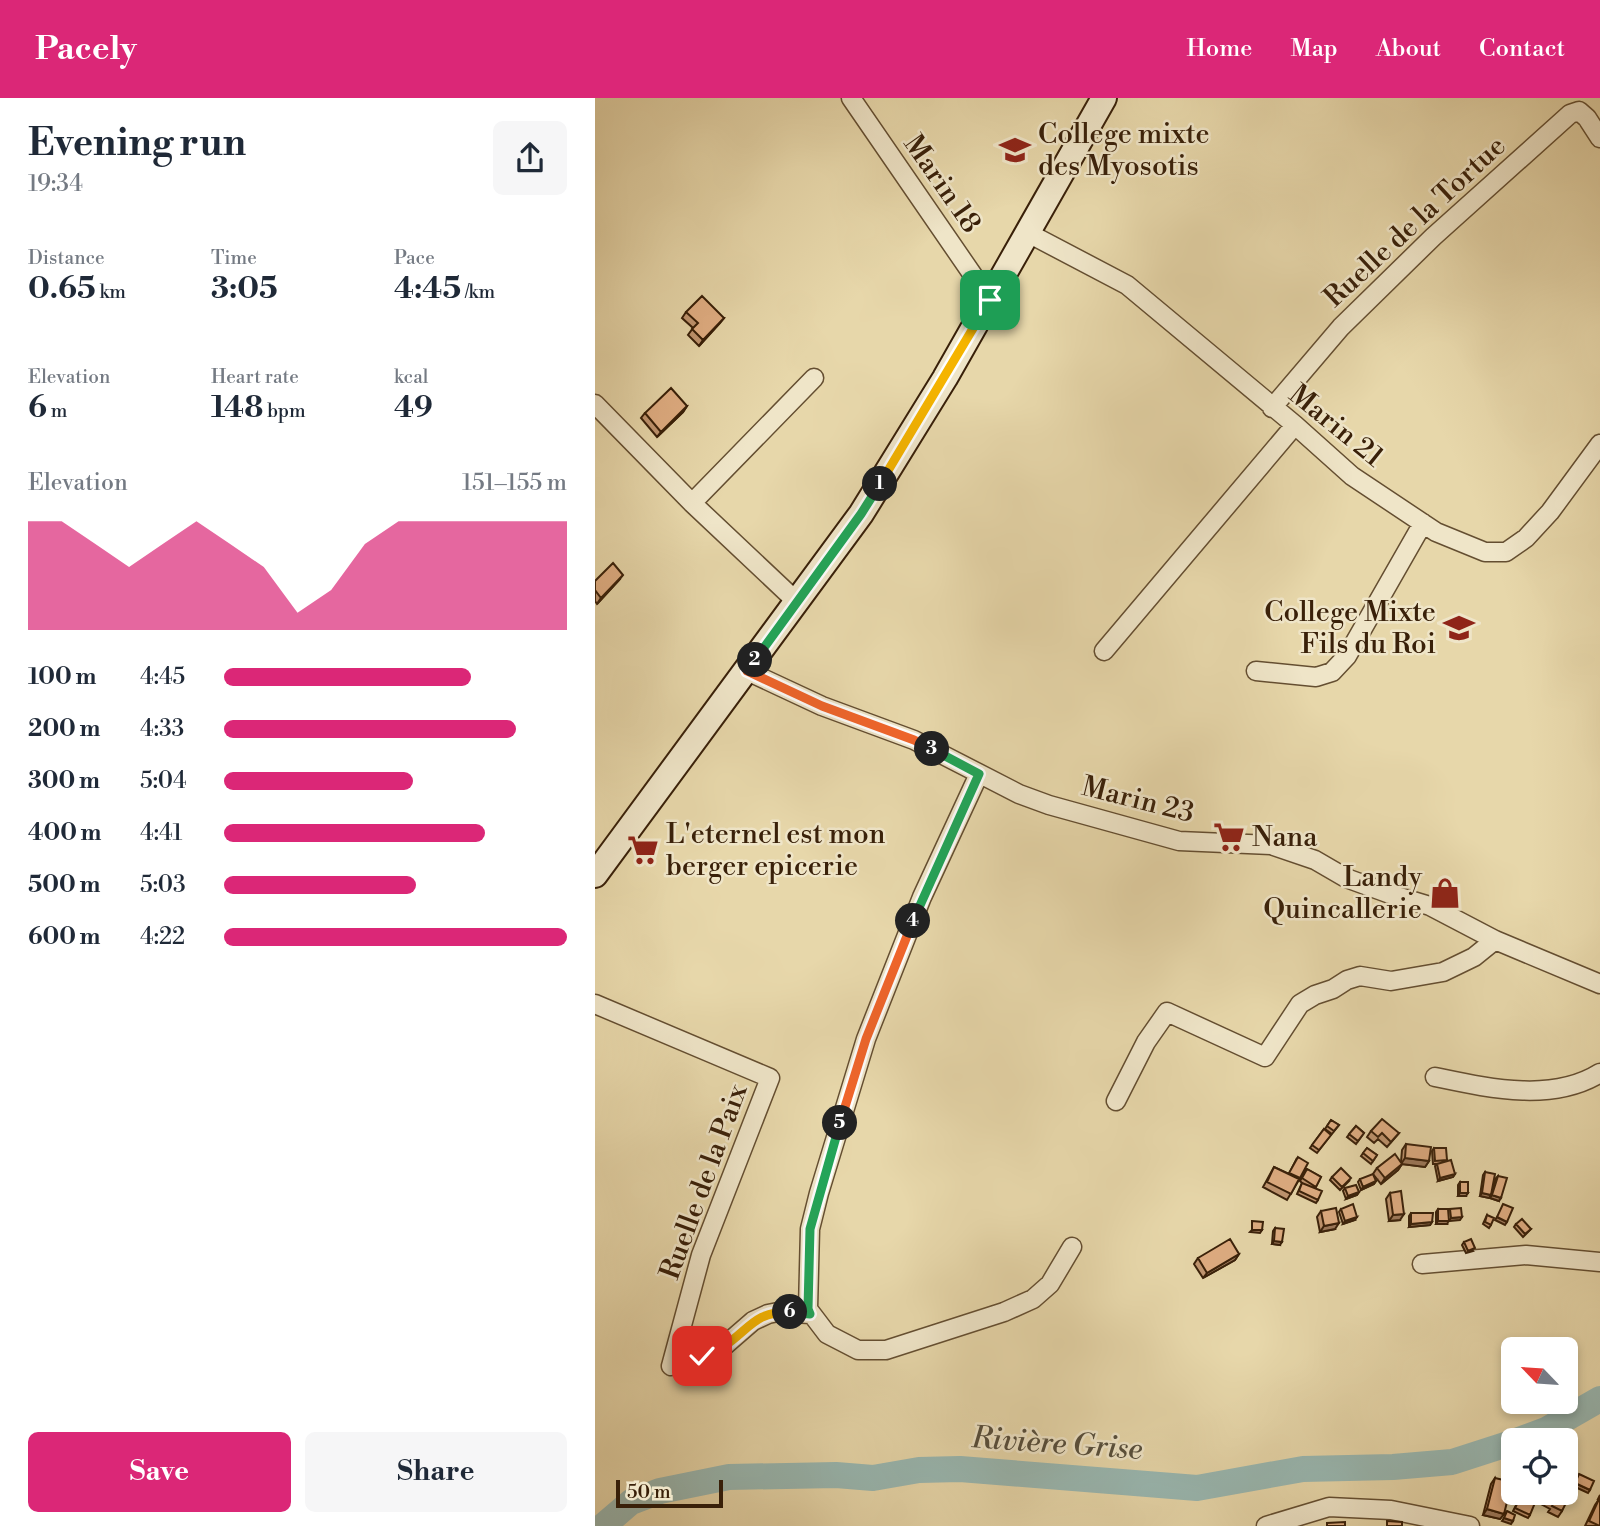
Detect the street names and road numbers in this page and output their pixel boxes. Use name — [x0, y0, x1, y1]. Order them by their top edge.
street label: Marin 18 — [896, 128, 988, 240]
street label: Ruelle de la Tortue — [1317, 129, 1513, 315]
street label: Marin 21 — [1282, 377, 1390, 475]
street label: Marin 23 — [1078, 769, 1198, 831]
street label: Ruelle de la Paix — [652, 1079, 756, 1284]

